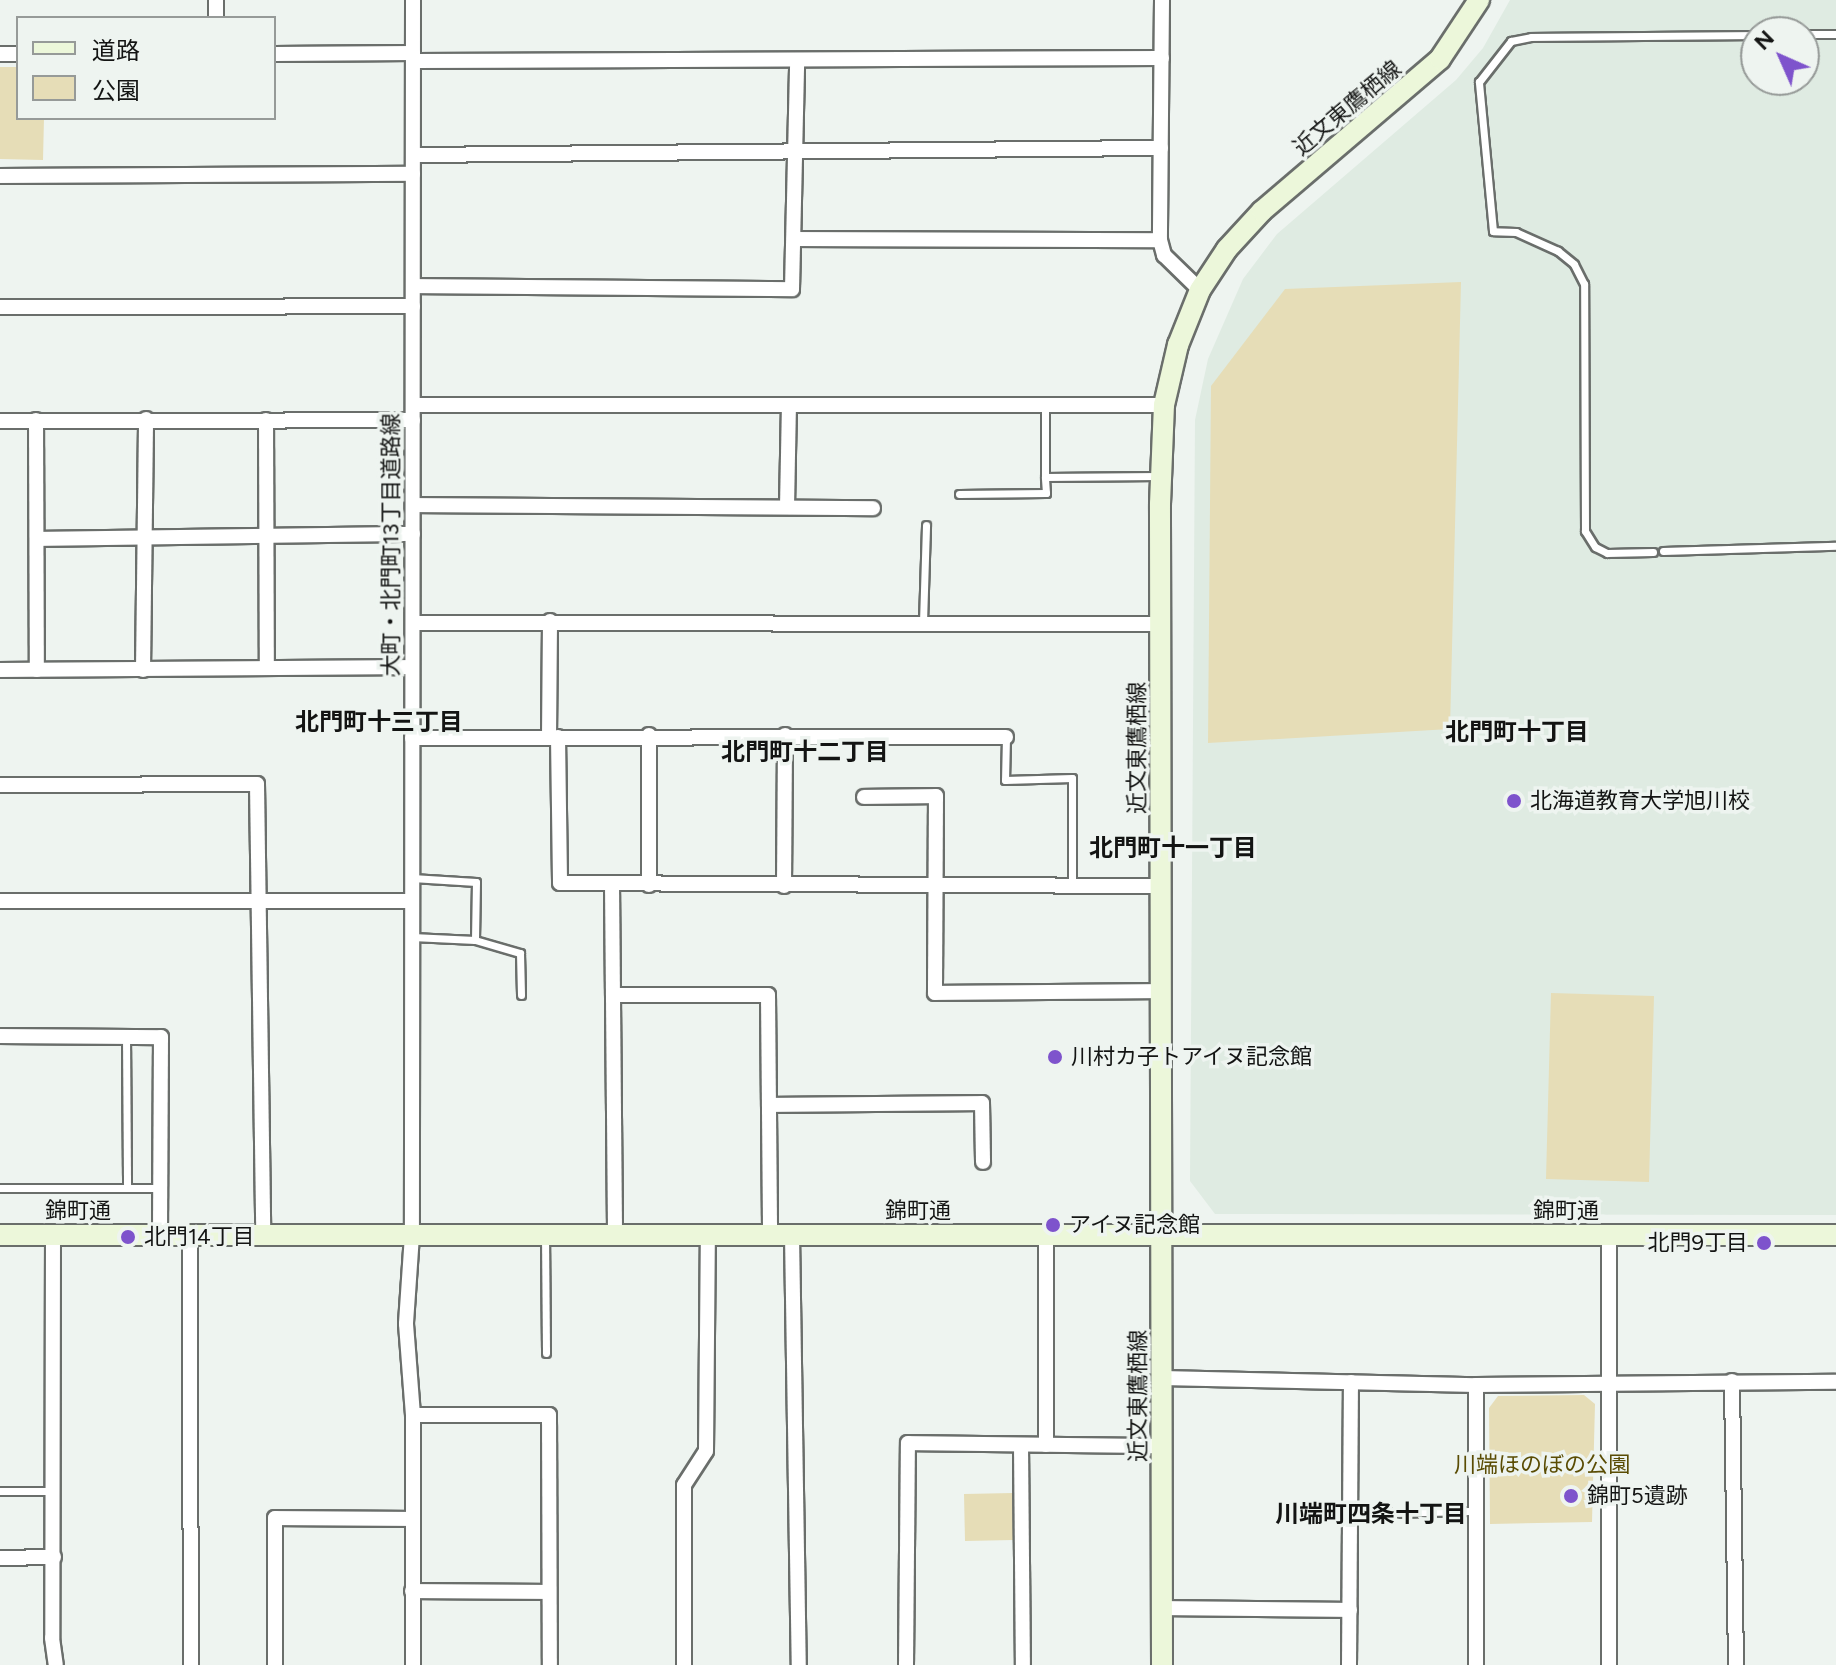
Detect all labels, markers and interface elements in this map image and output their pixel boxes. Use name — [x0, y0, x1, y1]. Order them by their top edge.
legend — [16, 16, 276, 120]
north arrow — [1740, 16, 1820, 96]
text: N — [1749, 25, 1780, 56]
text: 道路 — [92, 36, 140, 65]
street label: 近文東鷹栖線 — [1288, 55, 1406, 161]
text: 公園 — [92, 76, 140, 105]
street label: 大町・北門町13丁目道路線 — [378, 413, 404, 677]
street label: 近文東鷹栖線 — [1124, 682, 1150, 814]
district label: 北門町十三丁目 — [295, 708, 463, 736]
district label: 北門町十丁目 — [1445, 718, 1589, 746]
district label: 北門町十二丁目 — [721, 738, 889, 766]
place label: 北海道教育大学旭川校 — [1530, 788, 1750, 814]
marker: 北海道教育大学旭川校 — [1505, 792, 1523, 810]
district label: 北門町十一丁目 — [1089, 834, 1257, 862]
place label: 川村カ子トアイヌ記念館 — [1071, 1044, 1313, 1070]
marker: 川村カ子トアイヌ記念館 — [1046, 1048, 1064, 1066]
street label: 錦町通 — [45, 1198, 111, 1224]
street label: 錦町通 — [885, 1198, 951, 1224]
street label: 錦町通 — [1533, 1198, 1599, 1224]
place label: アイヌ記念館 — [1069, 1212, 1201, 1238]
marker: アイヌ記念館 — [1044, 1216, 1062, 1234]
place label: 北門14丁目 — [144, 1224, 255, 1250]
marker: 北門14丁目 — [119, 1228, 137, 1246]
place label: 北門9丁目 — [1648, 1230, 1748, 1256]
marker: 北門9丁目 — [1755, 1234, 1773, 1252]
street label: 近文東鷹栖線 — [1125, 1330, 1151, 1462]
park label: 川端ほのぼの公園 — [1454, 1452, 1630, 1478]
place label: 錦町5遺跡 — [1587, 1483, 1688, 1509]
marker: 錦町5遺跡 — [1562, 1487, 1580, 1505]
district label: 川端町四条十丁目 — [1275, 1500, 1467, 1528]

